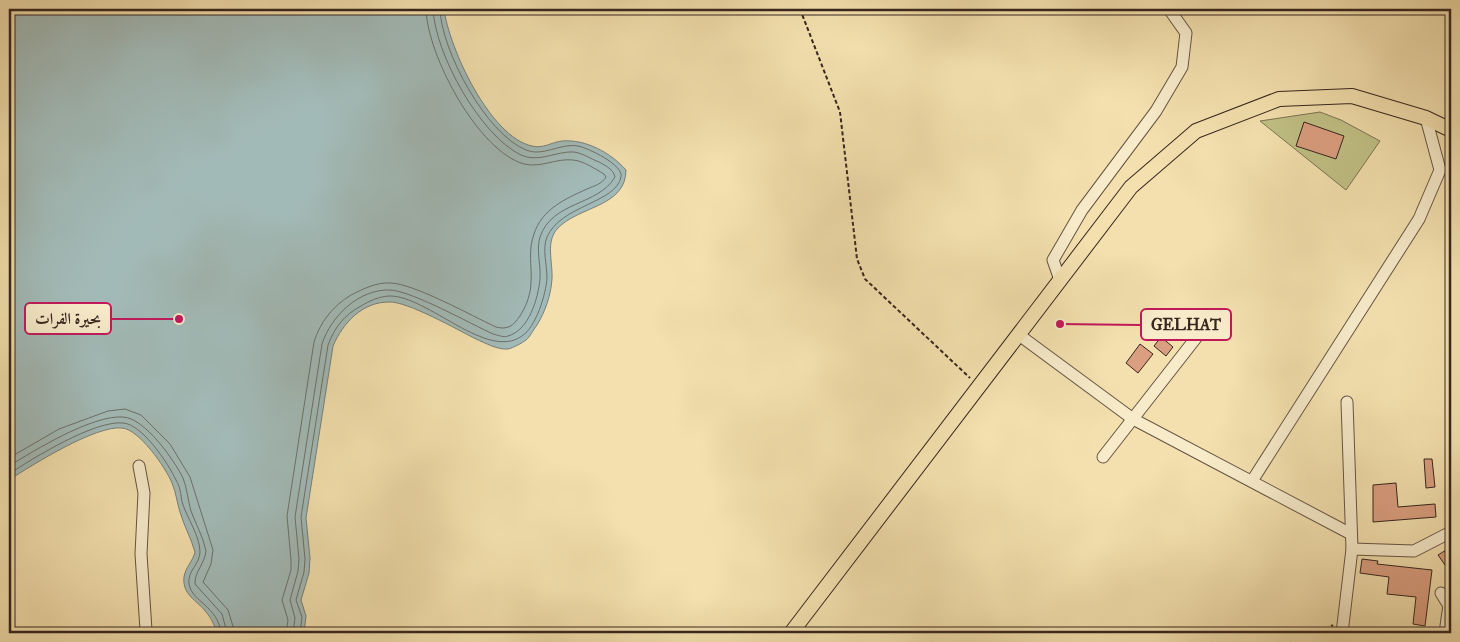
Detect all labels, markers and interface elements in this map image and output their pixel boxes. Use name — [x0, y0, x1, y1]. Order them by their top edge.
callout: بحيرة الفرات — [25, 303, 111, 334]
text: بحيرة الفرات — [35, 309, 101, 329]
callout: GELHAT — [1141, 309, 1231, 340]
text: GELHAT — [1151, 315, 1221, 334]

